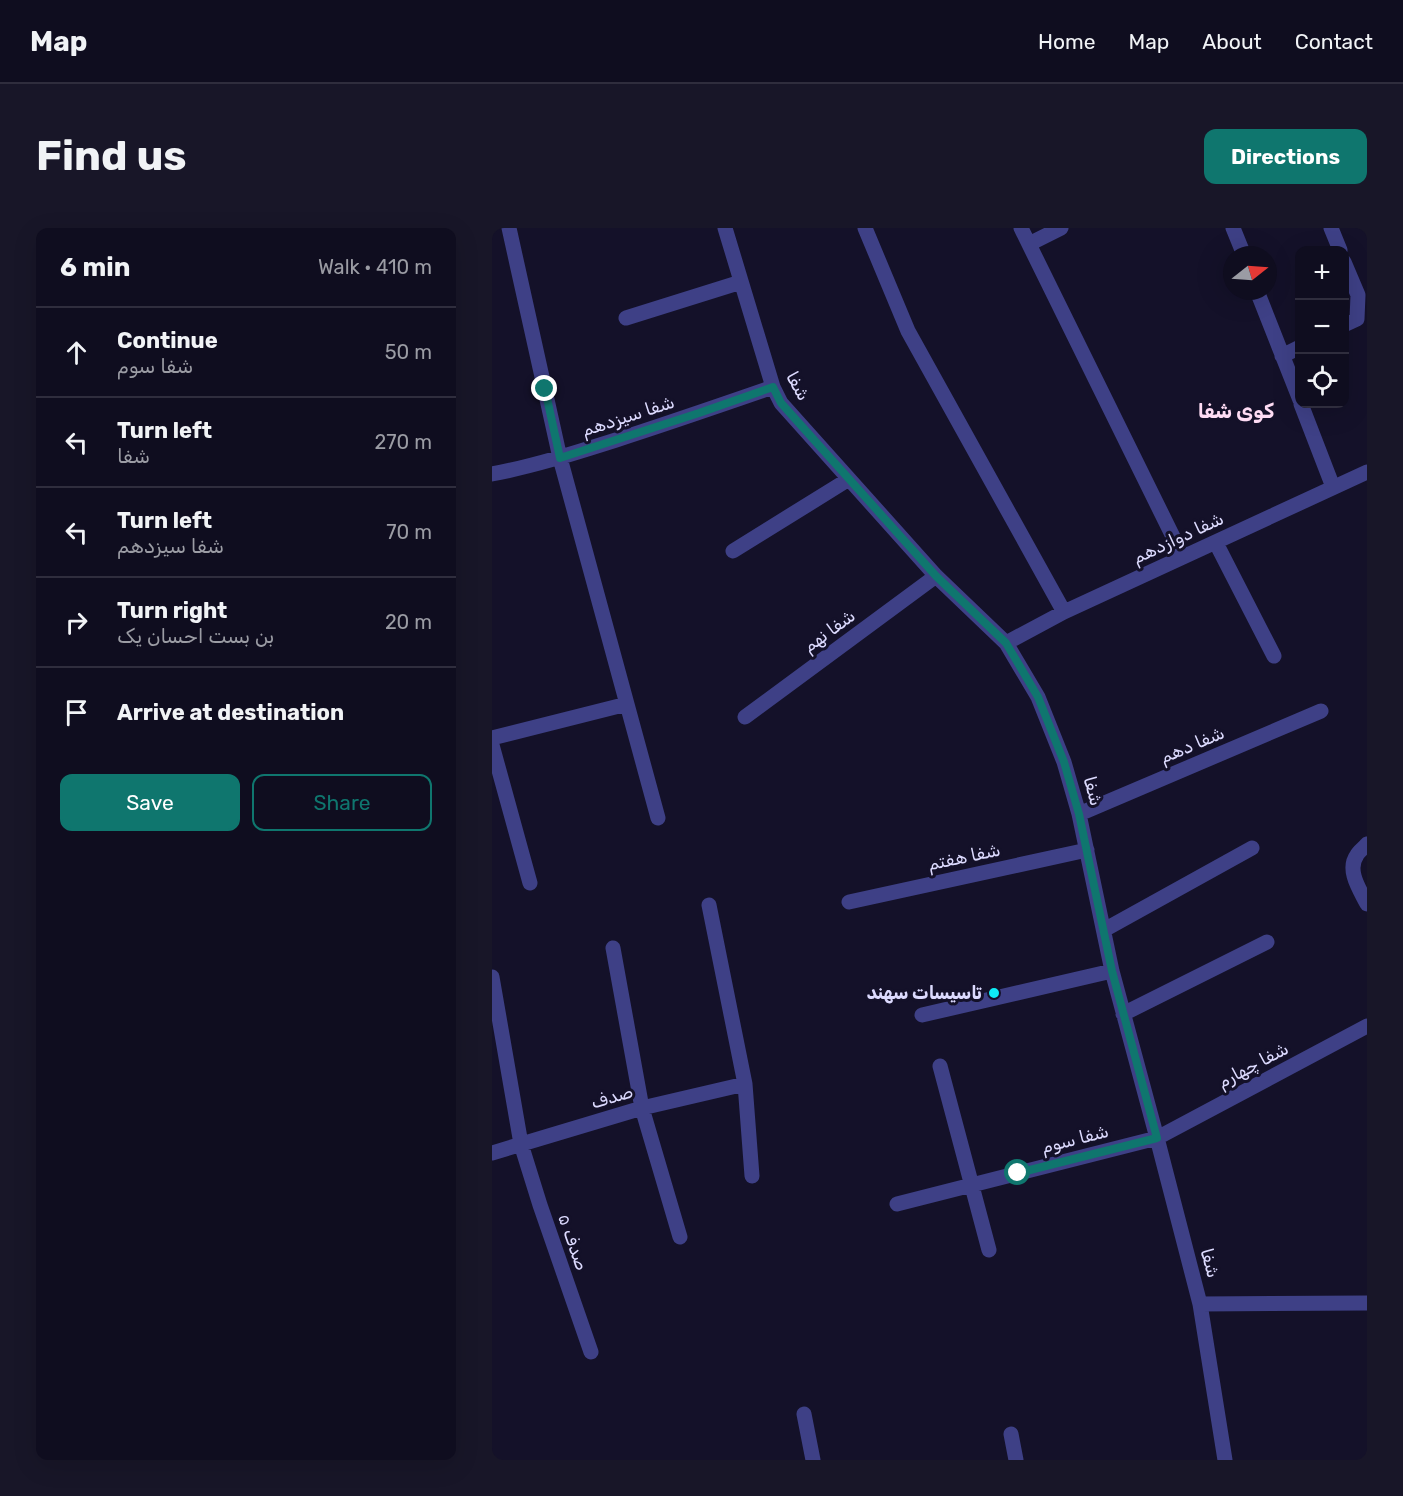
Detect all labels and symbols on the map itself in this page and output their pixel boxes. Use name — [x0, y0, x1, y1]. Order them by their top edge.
north arrow — [1223, 246, 1277, 300]
street label: شفا — [781, 368, 815, 404]
route end — [531, 375, 557, 401]
street label: شفا سیزدهم — [579, 391, 678, 442]
district label: کوی شفا — [1198, 399, 1274, 423]
street label: شفا دوازدهم — [1129, 507, 1228, 570]
street label: شفا نهم — [798, 605, 860, 658]
street label: شفا دهم — [1156, 722, 1228, 769]
street label: شفا — [1079, 774, 1107, 808]
street label: شفا هفتم — [926, 839, 1003, 876]
place label: تاسیسات سهند — [866, 982, 982, 1004]
marker: تاسیسات سهند — [987, 986, 1001, 1000]
street label: شفا چهارم — [1214, 1037, 1292, 1093]
street label: صدف — [588, 1081, 636, 1113]
street label: شفا سوم — [1039, 1120, 1111, 1158]
route start — [1004, 1159, 1030, 1185]
street label: صدف ۵ — [553, 1211, 593, 1273]
street label: شفا — [1196, 1246, 1224, 1280]

